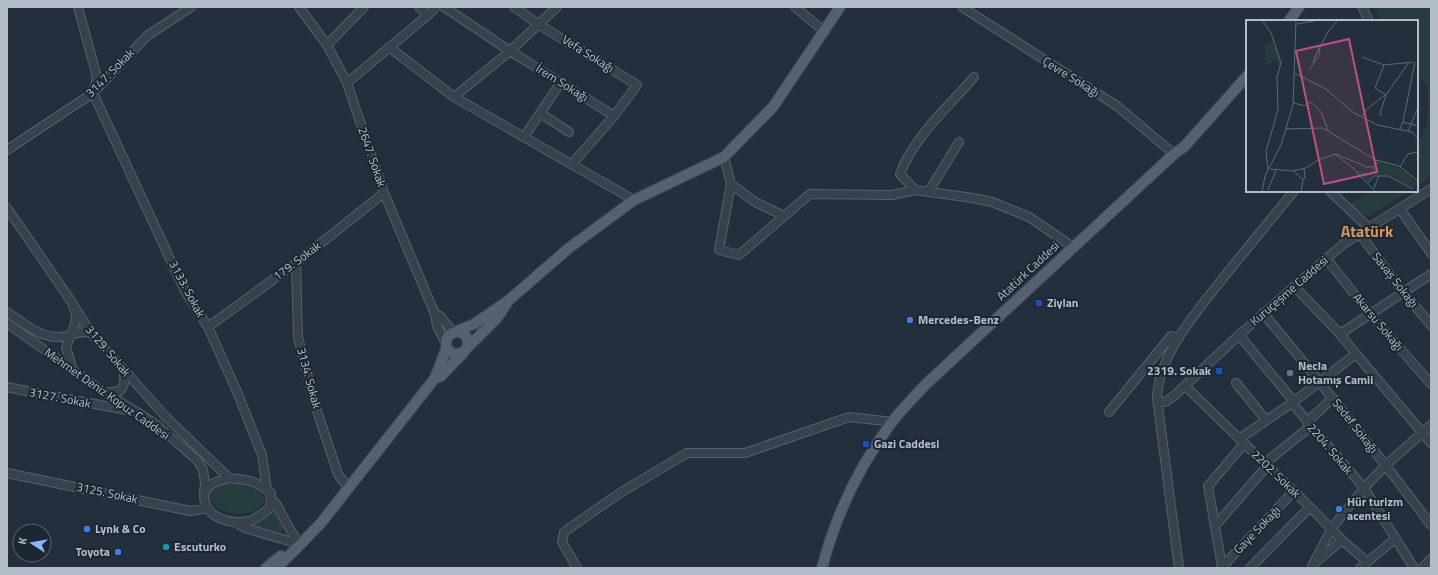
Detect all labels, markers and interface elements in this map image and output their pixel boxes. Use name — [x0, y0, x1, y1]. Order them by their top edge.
inset map — [1246, 20, 1418, 192]
street label: Vefa Sokağı — [558, 30, 618, 77]
street label: 3147. Sokak — [81, 44, 139, 101]
street label: Çevre Sokağı — [1039, 51, 1104, 102]
street label: İrem Sokağı — [532, 59, 592, 106]
street label: 2647. Sokak — [353, 124, 392, 190]
district label: Atatürk — [1341, 219, 1394, 243]
street label: 179. Sokak — [269, 236, 325, 285]
street label: Atatürk Caddesi — [992, 236, 1063, 305]
street label: Savaş Sokağı — [1368, 248, 1423, 311]
street label: Kuruçeşme Caddesi — [1245, 251, 1332, 330]
street label: 3133. Sokak — [164, 257, 211, 321]
street label: Akarsu Sokağı — [1348, 288, 1408, 355]
place label: Ziylan — [1047, 293, 1079, 312]
marker: Ziylan — [1034, 298, 1044, 308]
place label: Mercedes-Benz — [918, 310, 999, 329]
marker: Mercedes-Benz — [905, 315, 915, 325]
street label: 3129. Sokak — [81, 321, 136, 381]
street label: Mehmet Deniz Kopuz Caddesi — [41, 343, 174, 444]
street label: 3134. Sokak — [292, 345, 327, 411]
place label: Necla Hotamış Camii — [1298, 356, 1373, 389]
place label: 2319. Sokak — [1147, 361, 1212, 380]
marker: 2319. Sokak — [1214, 366, 1224, 376]
marker: Necla Hotamış Camii — [1285, 368, 1295, 378]
street label: 3127. Sokak — [28, 382, 93, 413]
street label: Sedef Sokağı — [1328, 394, 1383, 457]
street label: 2204. Sokak — [1303, 419, 1358, 479]
place label: Gazi Caddesi — [874, 434, 939, 453]
marker: Gazi Caddesi — [861, 439, 871, 449]
street label: 2202. Sokak — [1247, 445, 1306, 502]
street label: 3125. Sokak — [75, 477, 140, 508]
place label: Hür turizm acentesi — [1347, 492, 1403, 525]
street label: Gaye Sokağı — [1229, 501, 1285, 558]
marker: Hür turizm acentesi — [1334, 504, 1344, 514]
place label: Lynk & Co — [95, 519, 146, 538]
north arrow — [12, 523, 52, 563]
marker: Lynk & Co — [82, 524, 92, 534]
text: K — [14, 536, 31, 546]
place label: Escuturko — [174, 537, 226, 556]
place label: Toyota — [75, 542, 110, 561]
marker: Escuturko — [161, 542, 171, 552]
marker: Toyota — [113, 547, 123, 557]

